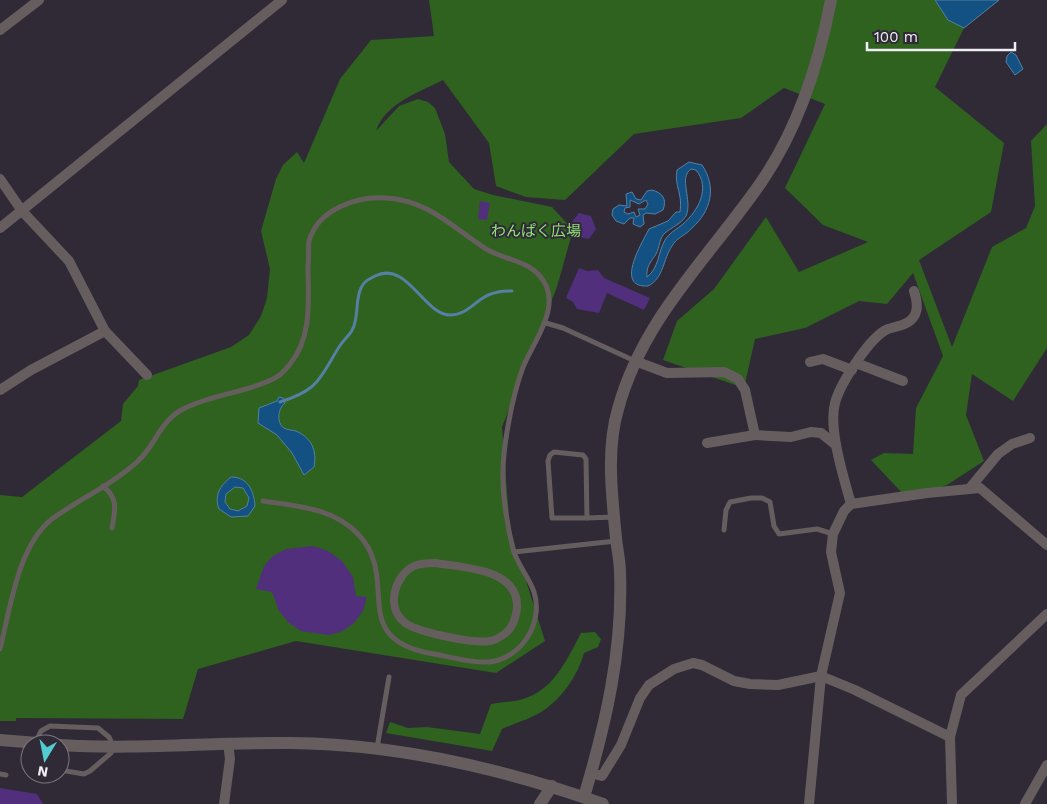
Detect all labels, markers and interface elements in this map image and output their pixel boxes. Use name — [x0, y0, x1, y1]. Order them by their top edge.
scale bar — [867, 20, 1014, 52]
text: 100 m — [874, 28, 918, 46]
park label: わんぱく広場 — [491, 222, 581, 240]
north arrow — [20, 734, 70, 784]
text: N — [36, 763, 49, 781]

